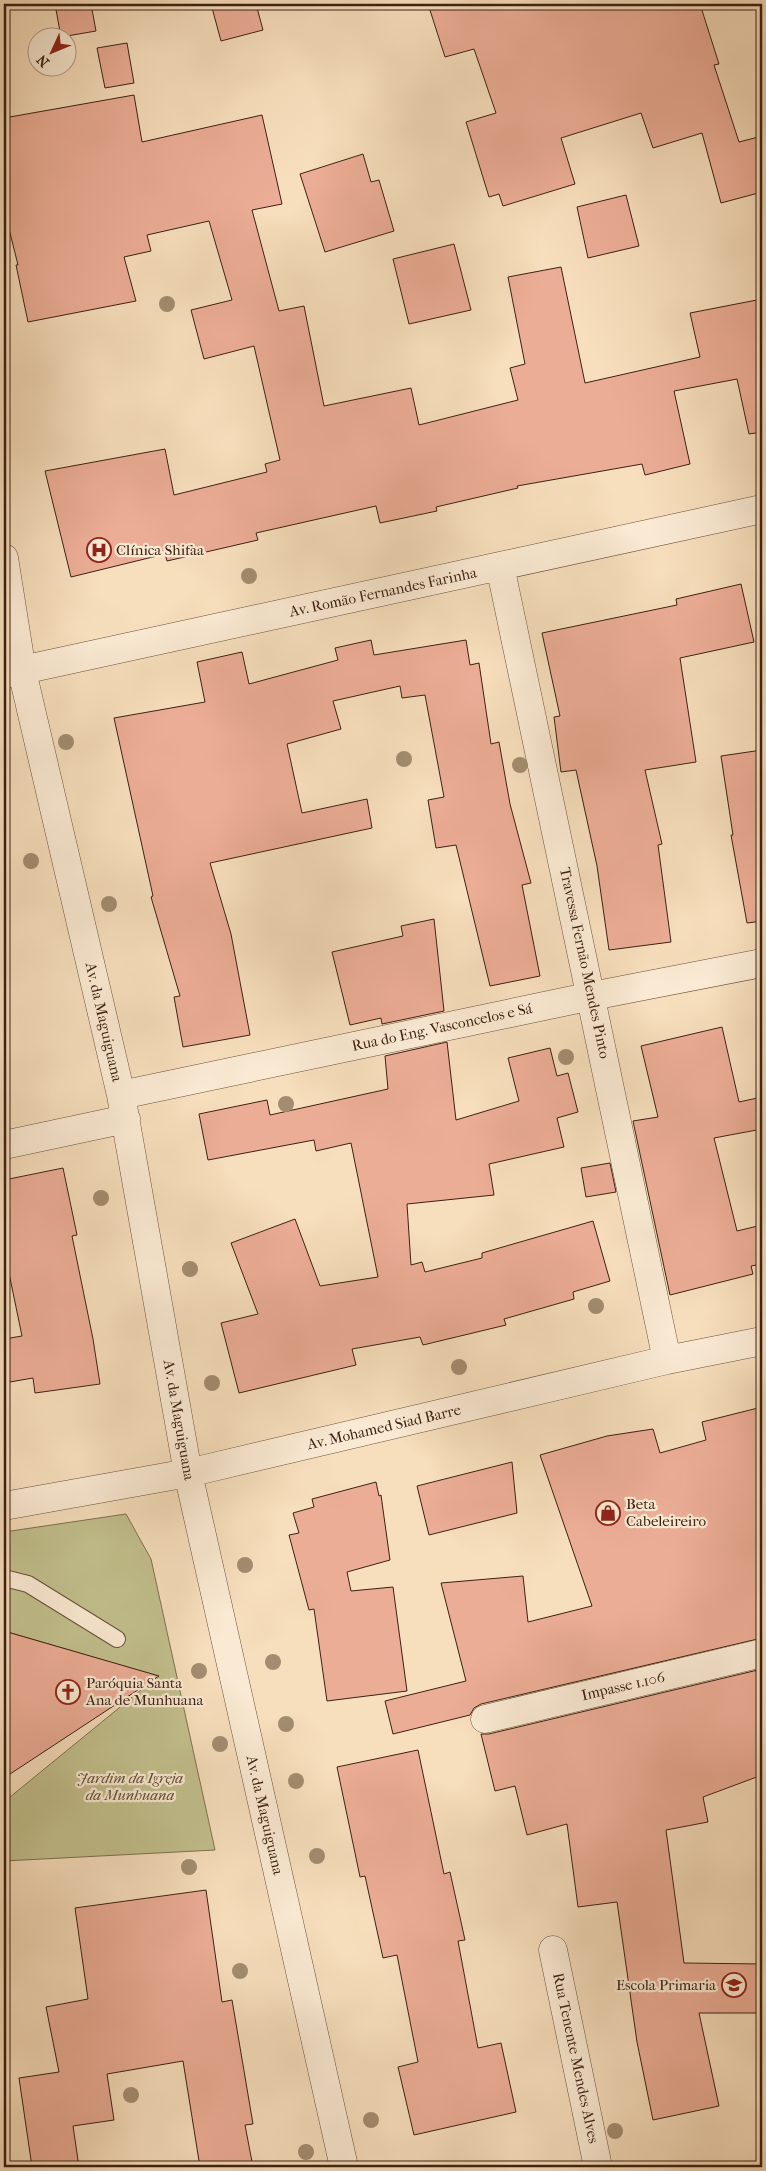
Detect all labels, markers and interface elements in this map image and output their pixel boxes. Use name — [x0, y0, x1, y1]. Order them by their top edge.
north arrow — [28, 28, 78, 78]
text: N — [33, 51, 53, 70]
hospital icon: Clínica Shifaa — [86, 537, 112, 563]
place label: Clínica Shifaa — [116, 541, 205, 559]
street label: Av. Romão Fernandes Farinha — [287, 563, 479, 621]
street label: Travessa Fernão Mendes Pinto — [556, 866, 614, 1061]
street label: Av. da Maguiguana — [81, 960, 127, 1084]
street label: Rua do Eng. Vasconcelos e Sá — [350, 999, 535, 1055]
street label: Av. da Maguiguana — [159, 1357, 199, 1483]
street label: Av. Mohamed Siad Barre — [304, 1400, 463, 1454]
place label: Beta Cabeleireiro — [626, 1495, 707, 1530]
shop icon: Beta Cabeleireiro — [595, 1500, 621, 1526]
street label: Impasse 1.106 — [580, 1667, 667, 1704]
place label: Paróquia Santa Ana de Munhuana — [85, 1674, 204, 1709]
church icon: Paróquia Santa Ana de Munhuana — [55, 1679, 81, 1705]
street label: Av. da Maguiguana — [242, 1753, 288, 1877]
park label: Jardim da Igreja da Munhuana — [77, 1769, 183, 1804]
street label: Rua Tenente Mendes Alves — [549, 1971, 603, 2145]
school or university icon: Escola Primaria — [721, 1972, 747, 1998]
place label: Escola Primaria — [616, 1976, 717, 1994]

